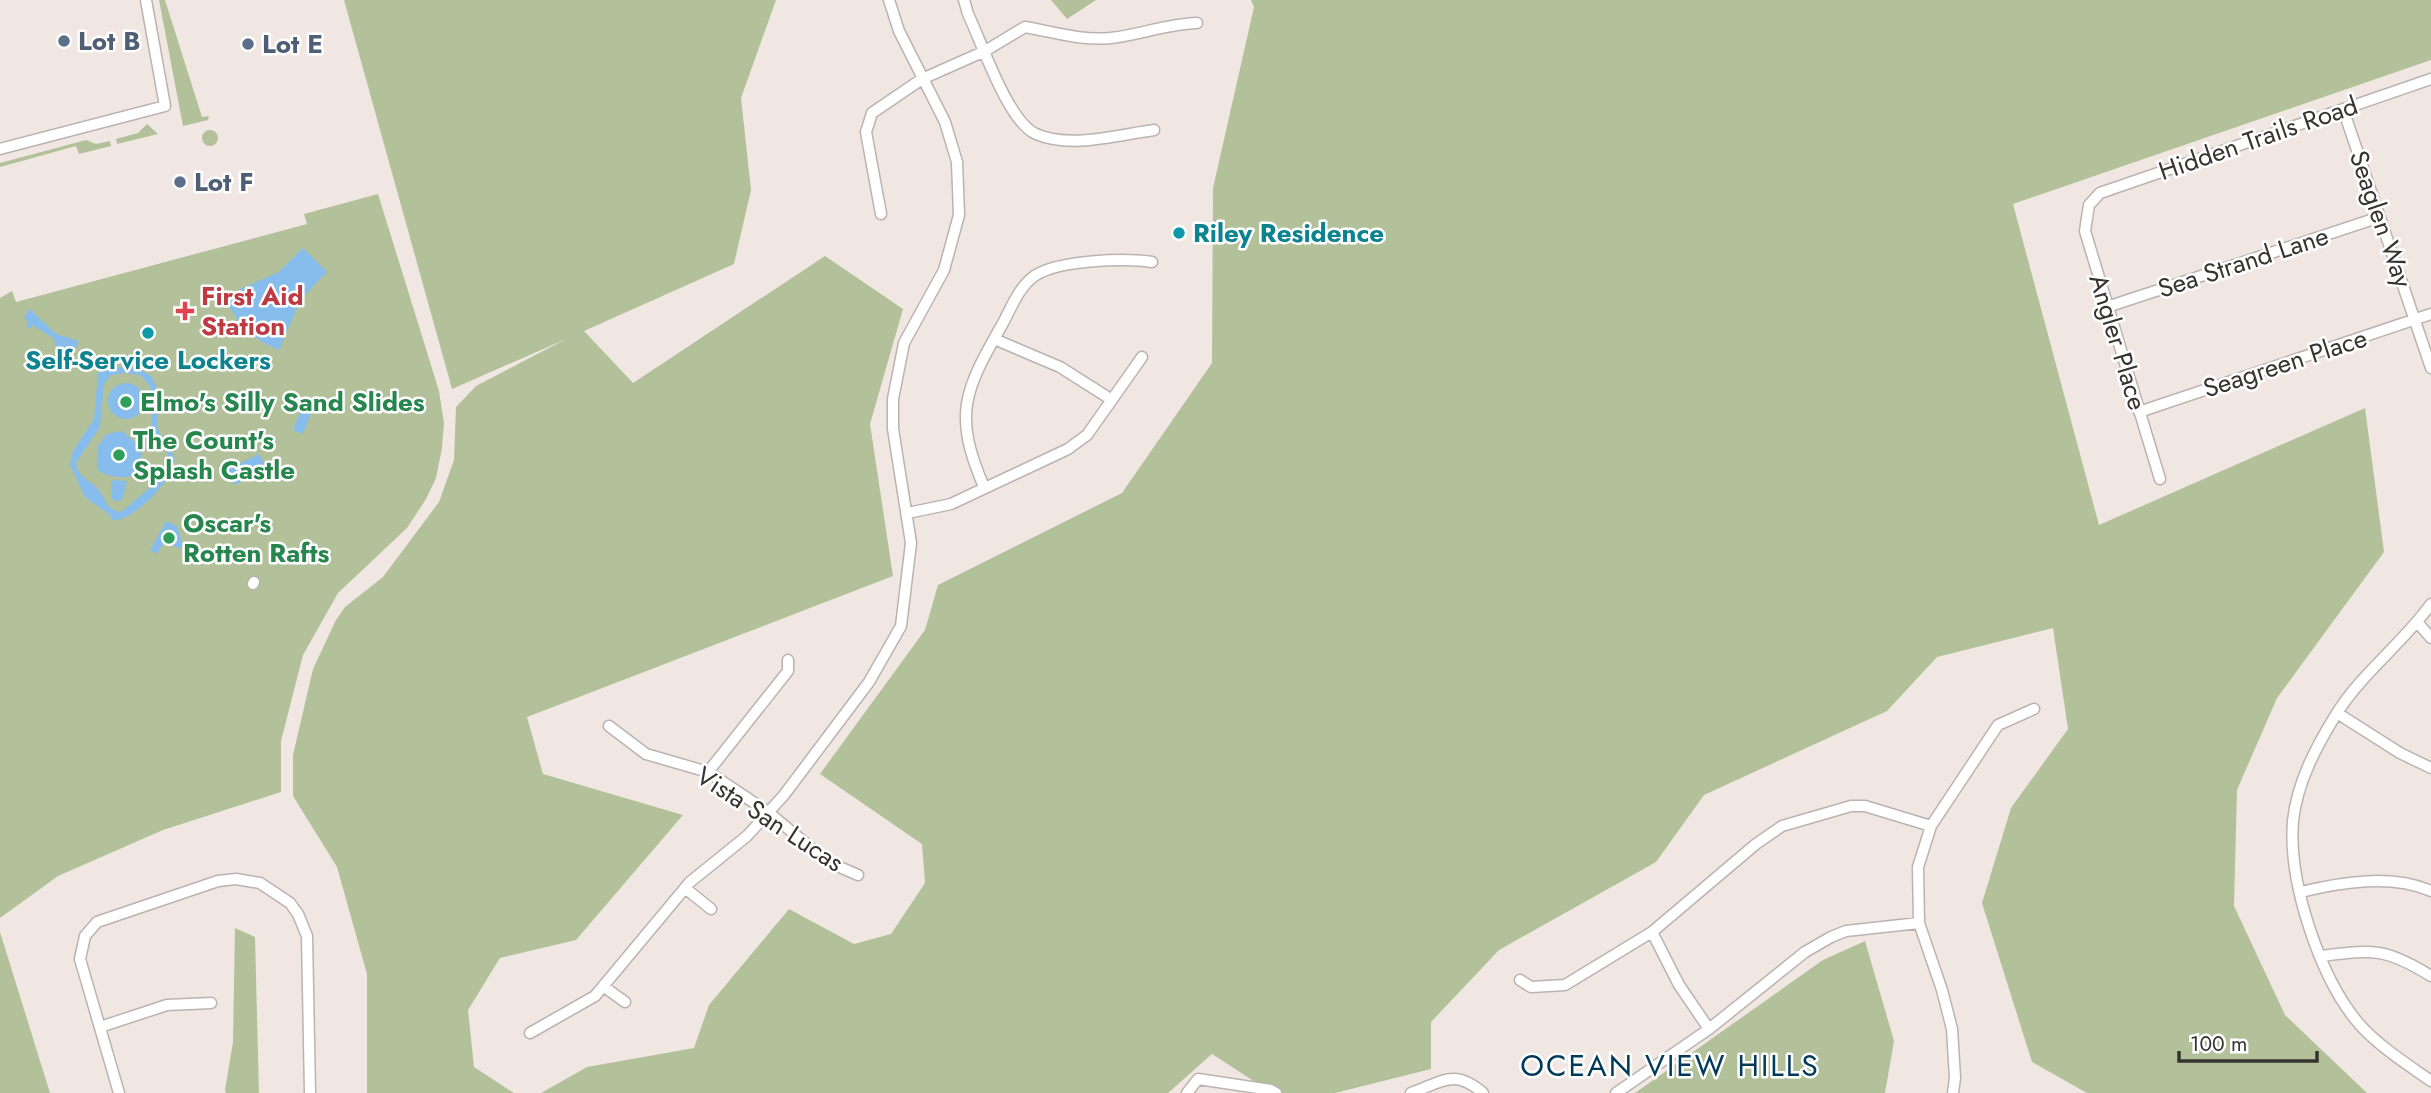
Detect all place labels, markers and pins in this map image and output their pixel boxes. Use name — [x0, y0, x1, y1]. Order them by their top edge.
place label: Lot B — [78, 22, 140, 60]
place label: Lot E — [262, 25, 323, 63]
marker: Lot B — [56, 33, 72, 49]
marker: Lot E — [240, 36, 256, 52]
place label: Lot F — [194, 163, 254, 201]
marker: Lot F — [172, 174, 188, 190]
place label: Riley Residence — [1193, 214, 1384, 252]
marker: Riley Residence — [1171, 225, 1187, 241]
place label: First Aid Station — [201, 277, 304, 345]
marker: First Aid Station — [175, 301, 195, 321]
marker: Self-Service Lockers — [140, 325, 156, 341]
place label: Self-Service Lockers — [25, 341, 271, 379]
place label: Elmo's Silly Sand Slides — [140, 383, 425, 421]
marker: Elmo's Silly Sand Slides — [118, 394, 134, 410]
place label: The Count's Splash Castle — [133, 421, 295, 489]
marker: The Count's Splash Castle — [111, 447, 127, 463]
place label: Oscar's Rotten Rafts — [183, 504, 329, 572]
marker: Oscar's Rotten Rafts — [161, 530, 177, 546]

